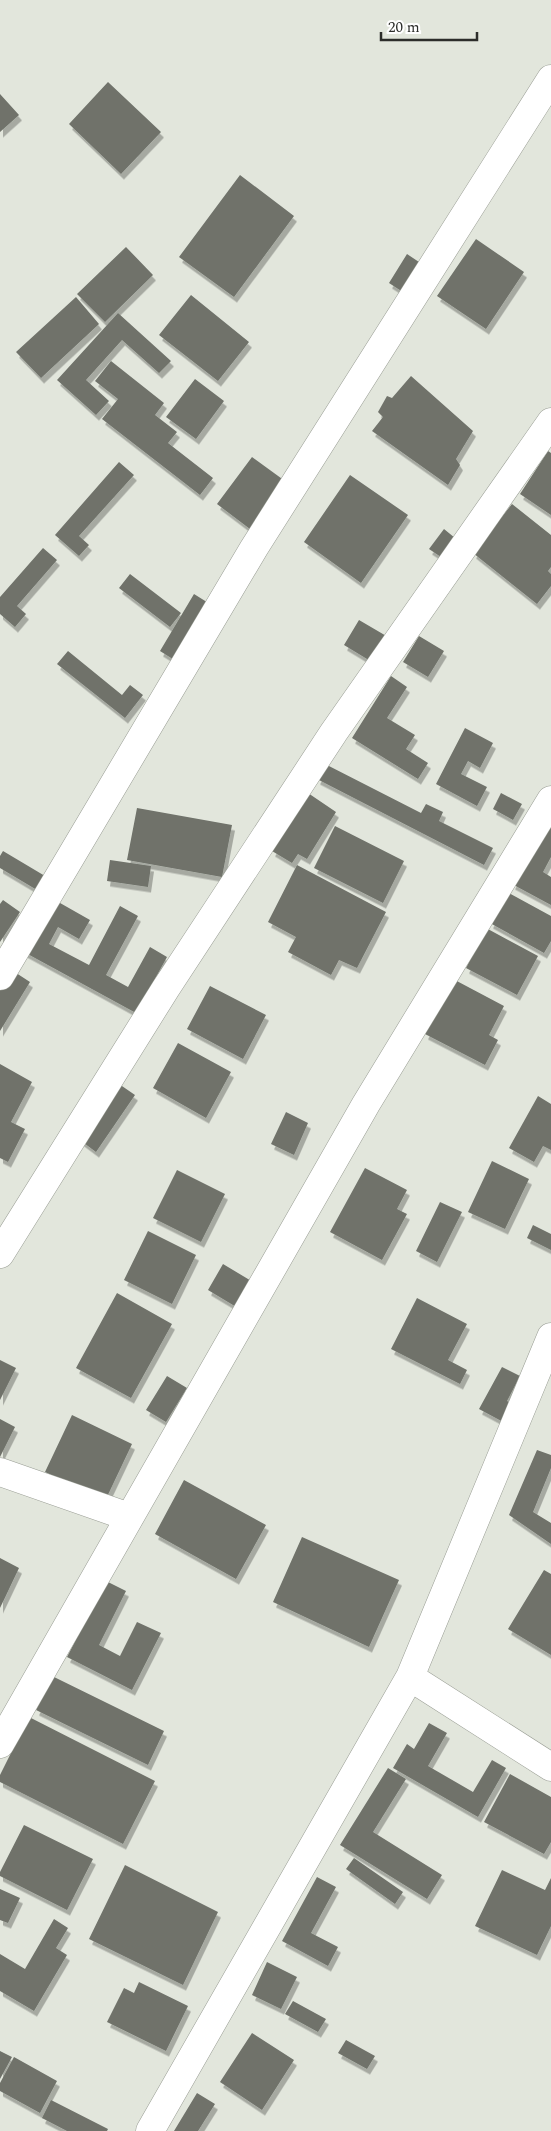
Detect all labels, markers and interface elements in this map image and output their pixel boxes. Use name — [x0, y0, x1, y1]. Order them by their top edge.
scale bar — [381, 10, 477, 42]
text: 20 m — [388, 16, 420, 39]

